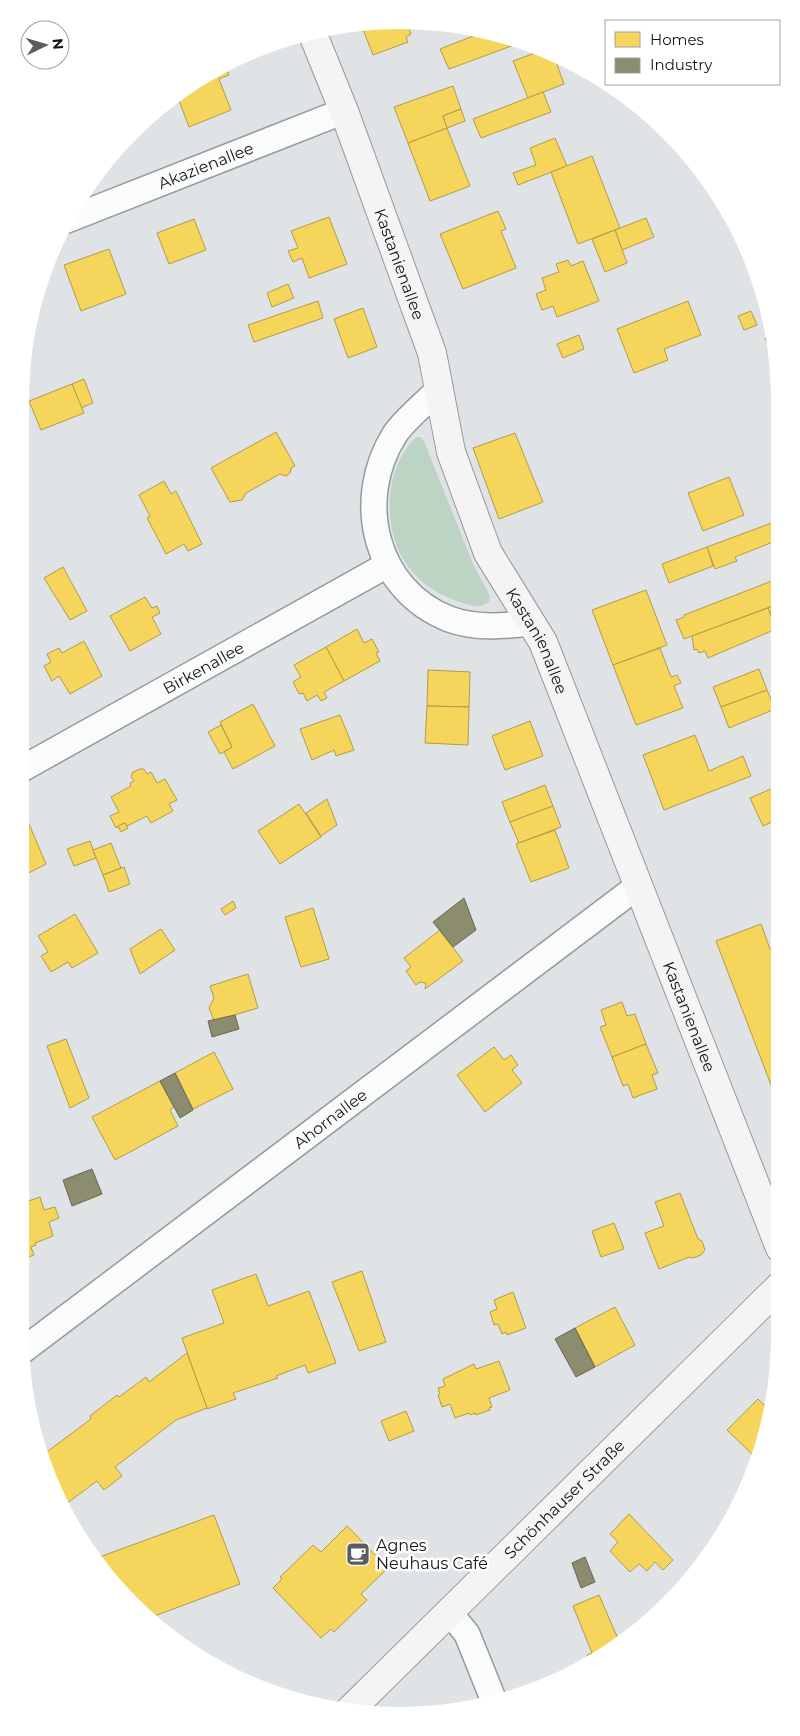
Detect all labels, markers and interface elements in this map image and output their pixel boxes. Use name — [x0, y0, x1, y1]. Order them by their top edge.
north arrow — [20, 20, 70, 70]
legend — [605, 20, 780, 85]
text: Homes — [650, 30, 704, 49]
text: N — [48, 37, 67, 50]
text: Industry — [650, 55, 713, 74]
street label: Akazienallee — [155, 139, 256, 193]
street label: Kastanienallee — [370, 206, 428, 322]
street label: Kastanienallee — [502, 584, 571, 697]
street label: Birkenallee — [160, 638, 247, 698]
street label: Kastanienallee — [659, 959, 719, 1075]
street label: Ahornallee — [290, 1085, 371, 1153]
street label: Schönhauser Straße — [500, 1436, 629, 1563]
place label: Agnes Neuhaus Café — [376, 1536, 488, 1573]
cafe icon: Agnes Neuhaus Café — [345, 1541, 371, 1567]

